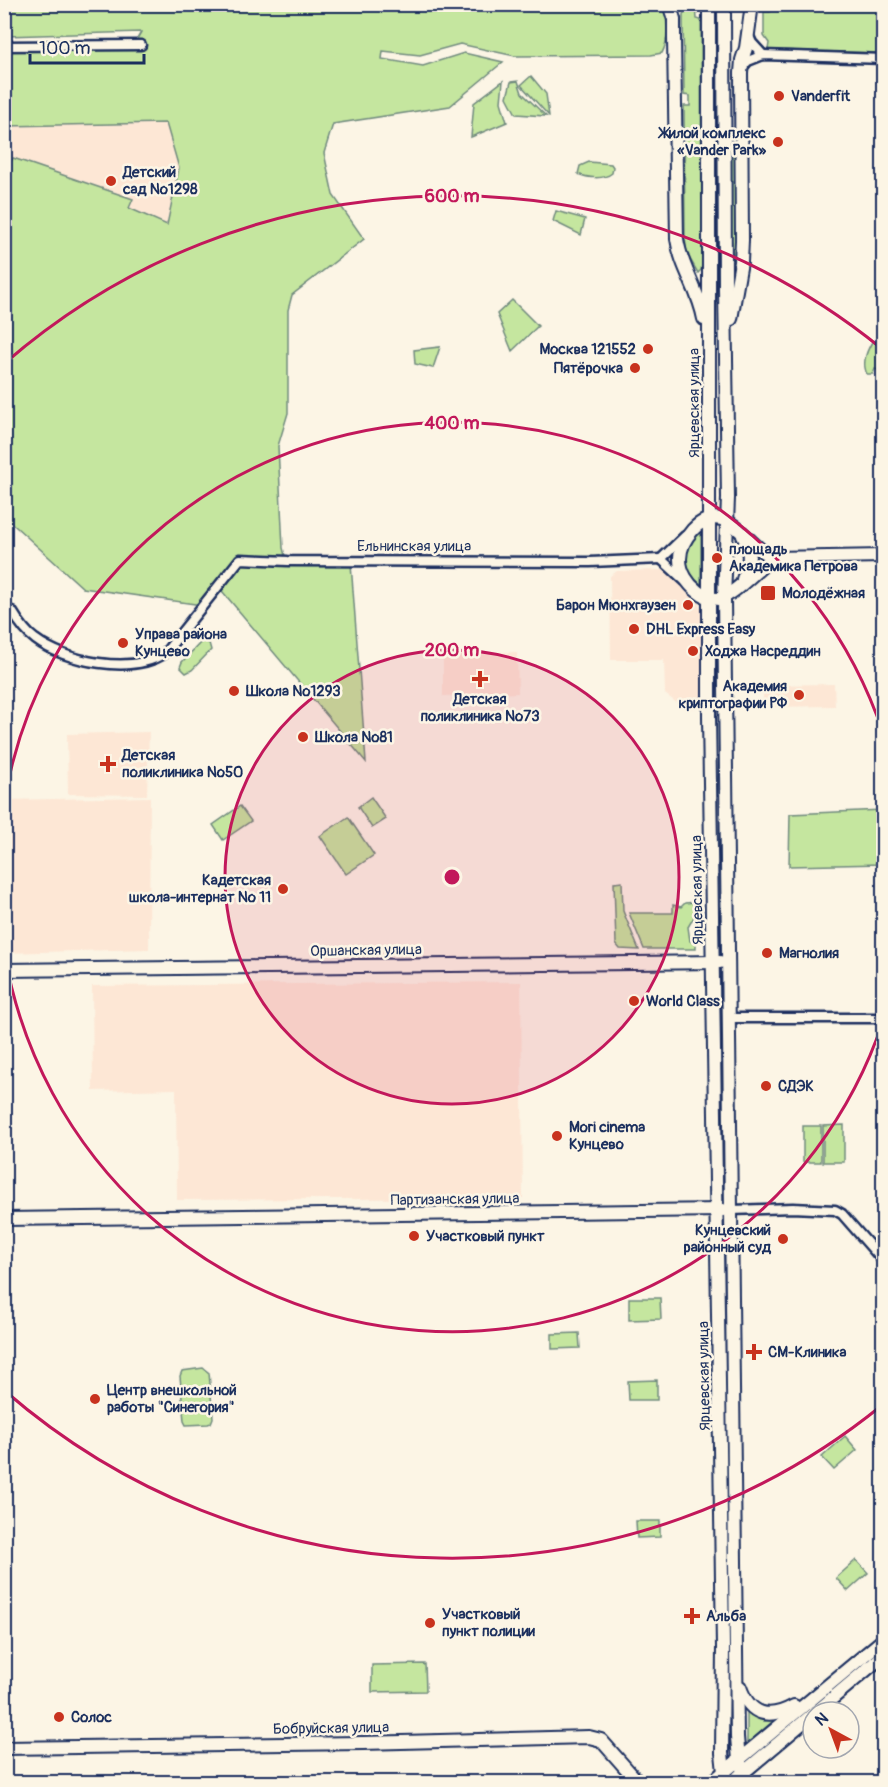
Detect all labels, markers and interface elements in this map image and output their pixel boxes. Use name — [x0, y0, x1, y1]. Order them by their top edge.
scale bar — [30, 27, 144, 65]
text: 100 m — [39, 37, 91, 60]
place label: Vanderfit — [791, 87, 851, 106]
marker: Vanderfit — [772, 89, 786, 103]
place label: Жилой комплекс «Vander Park» — [657, 124, 766, 160]
marker: Жилой комплекс «Vander Park» — [771, 135, 785, 149]
place label: Детский сад №1298 — [122, 163, 198, 199]
marker: Детский сад №1298 — [104, 174, 118, 188]
text: 600 m — [425, 185, 479, 208]
place label: Москва 121552 — [539, 340, 636, 359]
marker: Москва 121552 — [641, 342, 655, 356]
street label: Ярцевская улица — [685, 348, 704, 458]
place label: Пятёрочка — [554, 359, 623, 378]
marker: Пятёрочка — [628, 361, 642, 375]
text: 400 m — [425, 412, 479, 435]
street label: Ельнинская улица — [357, 537, 471, 556]
place label: площадь Академика Петрова — [729, 540, 858, 576]
marker: площадь Академика Петрова — [710, 551, 724, 565]
marker: Молодёжная — [759, 584, 777, 602]
place label: Молодёжная — [782, 584, 865, 603]
place label: Барон Мюнхгаузен — [556, 596, 677, 615]
marker: Барон Мюнхгаузен — [681, 598, 695, 612]
place label: DHL Express Easy — [646, 620, 756, 639]
marker: DHL Express Easy — [627, 622, 641, 636]
place label: Управа района Кунцево — [135, 625, 227, 661]
marker: Управа района Кунцево — [116, 636, 130, 650]
text: 200 m — [425, 639, 479, 662]
place label: Ходжа Насреддин — [705, 642, 821, 661]
marker: Ходжа Насреддин — [686, 644, 700, 658]
marker: Детская поликлиника №73 — [471, 670, 489, 688]
place label: Академия криптографии РФ — [678, 677, 788, 713]
place label: Школа №1293 — [245, 682, 341, 701]
marker: Школа №1293 — [227, 684, 241, 698]
marker: Академия криптографии РФ — [792, 688, 806, 702]
place label: Детская поликлиника №73 — [420, 690, 540, 726]
place label: Школа №81 — [314, 728, 393, 747]
marker: Школа №81 — [296, 730, 310, 744]
place label: Детская поликлиника №50 — [121, 746, 243, 782]
marker: Детская поликлиника №50 — [99, 755, 117, 773]
street label: Ярцевская улица — [687, 835, 708, 945]
centre of rings — [442, 867, 462, 887]
place label: Кадетская школа-интернат № 11 — [129, 871, 271, 907]
marker: Кадетская школа-интернат № 11 — [276, 882, 290, 896]
street label: Оршанская улица — [310, 940, 422, 961]
place label: Магнолия — [779, 944, 839, 963]
marker: Магнолия — [760, 946, 774, 960]
place label: World Class — [646, 992, 720, 1011]
marker: World Class — [627, 994, 641, 1008]
place label: СДЭК — [778, 1077, 814, 1096]
marker: СДЭК — [759, 1079, 773, 1093]
place label: Mori cinema Кунцево — [569, 1118, 645, 1154]
marker: Mori cinema Кунцево — [550, 1129, 564, 1143]
street label: Партизанская улица — [390, 1189, 520, 1210]
place label: Кунцевский районный суд — [684, 1221, 772, 1257]
place label: Участковый пункт — [426, 1227, 545, 1246]
marker: Участковый пункт — [407, 1229, 421, 1243]
marker: Кунцевский районный суд — [776, 1232, 790, 1246]
street label: Ярцевская улица — [694, 1321, 715, 1431]
marker: СМ-Клиника — [745, 1343, 763, 1361]
place label: СМ-Клиника — [768, 1343, 847, 1362]
place label: Центр внешкольной работы "Синегория" — [107, 1381, 237, 1417]
marker: Центр внешкольной работы "Синегория" — [88, 1392, 102, 1406]
place label: Участковый пункт полиции — [442, 1605, 535, 1641]
marker: Альба — [683, 1607, 701, 1625]
place label: Альба — [706, 1607, 746, 1626]
marker: Участковый пункт полиции — [423, 1616, 437, 1630]
north arrow — [801, 1700, 861, 1760]
place label: Солос — [71, 1708, 112, 1727]
text: N — [811, 1708, 833, 1731]
marker: Солос — [52, 1710, 66, 1724]
street label: Бобруйская улица — [273, 1718, 389, 1739]

